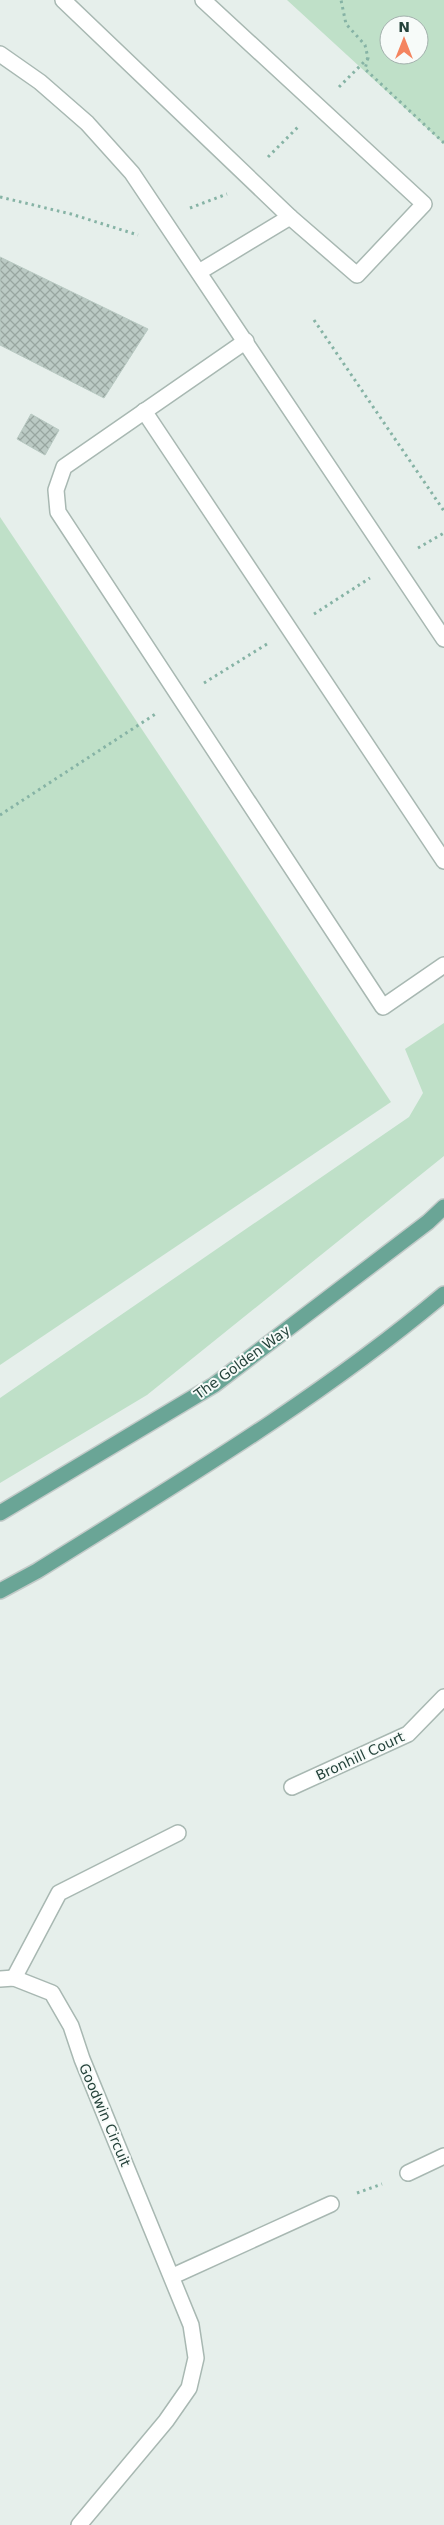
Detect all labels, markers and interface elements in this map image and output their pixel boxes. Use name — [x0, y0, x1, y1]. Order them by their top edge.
north arrow — [379, 15, 429, 65]
text: N — [398, 19, 410, 35]
street label: The Golden Way — [190, 1322, 293, 1403]
street label: Bronhill Court — [313, 1728, 407, 1784]
street label: Goodwin Circuit — [76, 2061, 134, 2169]

